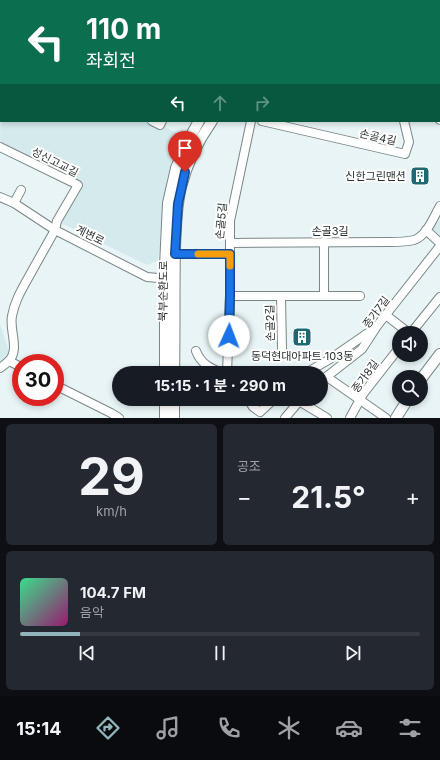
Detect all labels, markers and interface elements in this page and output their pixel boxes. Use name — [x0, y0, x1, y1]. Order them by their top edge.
text: 110 m — [86, 12, 161, 46]
icon: left — [20, 16, 72, 68]
text: 좌회전 — [86, 50, 136, 71]
icon: left — [167, 92, 189, 114]
icon: ahead — [209, 92, 231, 114]
icon: right — [251, 92, 273, 114]
street label: 손골4길 — [358, 126, 398, 148]
pin — [168, 131, 202, 172]
icon: arrive — [174, 137, 196, 159]
street label: 성신고교길 — [29, 144, 81, 180]
building icon: 신한그린맨션 — [409, 165, 431, 187]
place label: 신한그린맨션 — [345, 169, 406, 183]
street label: 손골5길 — [212, 202, 230, 240]
street label: 계변로 — [73, 222, 107, 248]
street label: 손골3길 — [311, 224, 349, 238]
street label: 북부순환도로 — [155, 261, 171, 321]
street label: 종가7길 — [359, 293, 393, 331]
street label: 손골2길 — [263, 304, 277, 342]
position arrow — [208, 315, 250, 357]
building icon: 동덕현대아파트 103동 — [291, 326, 313, 348]
map controls — [392, 326, 428, 406]
button: sound — [392, 326, 428, 362]
place label: 동덕현대아파트 103동 — [251, 349, 353, 363]
speed limit sign: 30 — [12, 354, 64, 406]
street label: 종가8길 — [348, 357, 382, 395]
button: search — [392, 370, 428, 406]
text: 15:15 · 1 분 · 290 m — [154, 376, 286, 395]
text: 29 — [78, 445, 145, 508]
text: 공조 — [237, 458, 261, 474]
text: 21.5° — [291, 479, 366, 515]
text: − — [237, 484, 252, 510]
text: + — [405, 484, 420, 510]
text: km/h — [96, 503, 127, 519]
text: 104.7 FM — [80, 583, 146, 602]
text: 음악 — [80, 604, 104, 620]
icon: previous — [76, 642, 98, 664]
icon: pause — [209, 642, 231, 664]
icon: next — [342, 642, 364, 664]
icon: directions — [94, 714, 122, 742]
icon: music — [154, 714, 182, 742]
icon: phone — [215, 714, 243, 742]
icon: climate — [275, 714, 303, 742]
icon: car — [335, 714, 363, 742]
icon: filters — [396, 714, 424, 742]
text: 15:14 — [16, 718, 61, 739]

